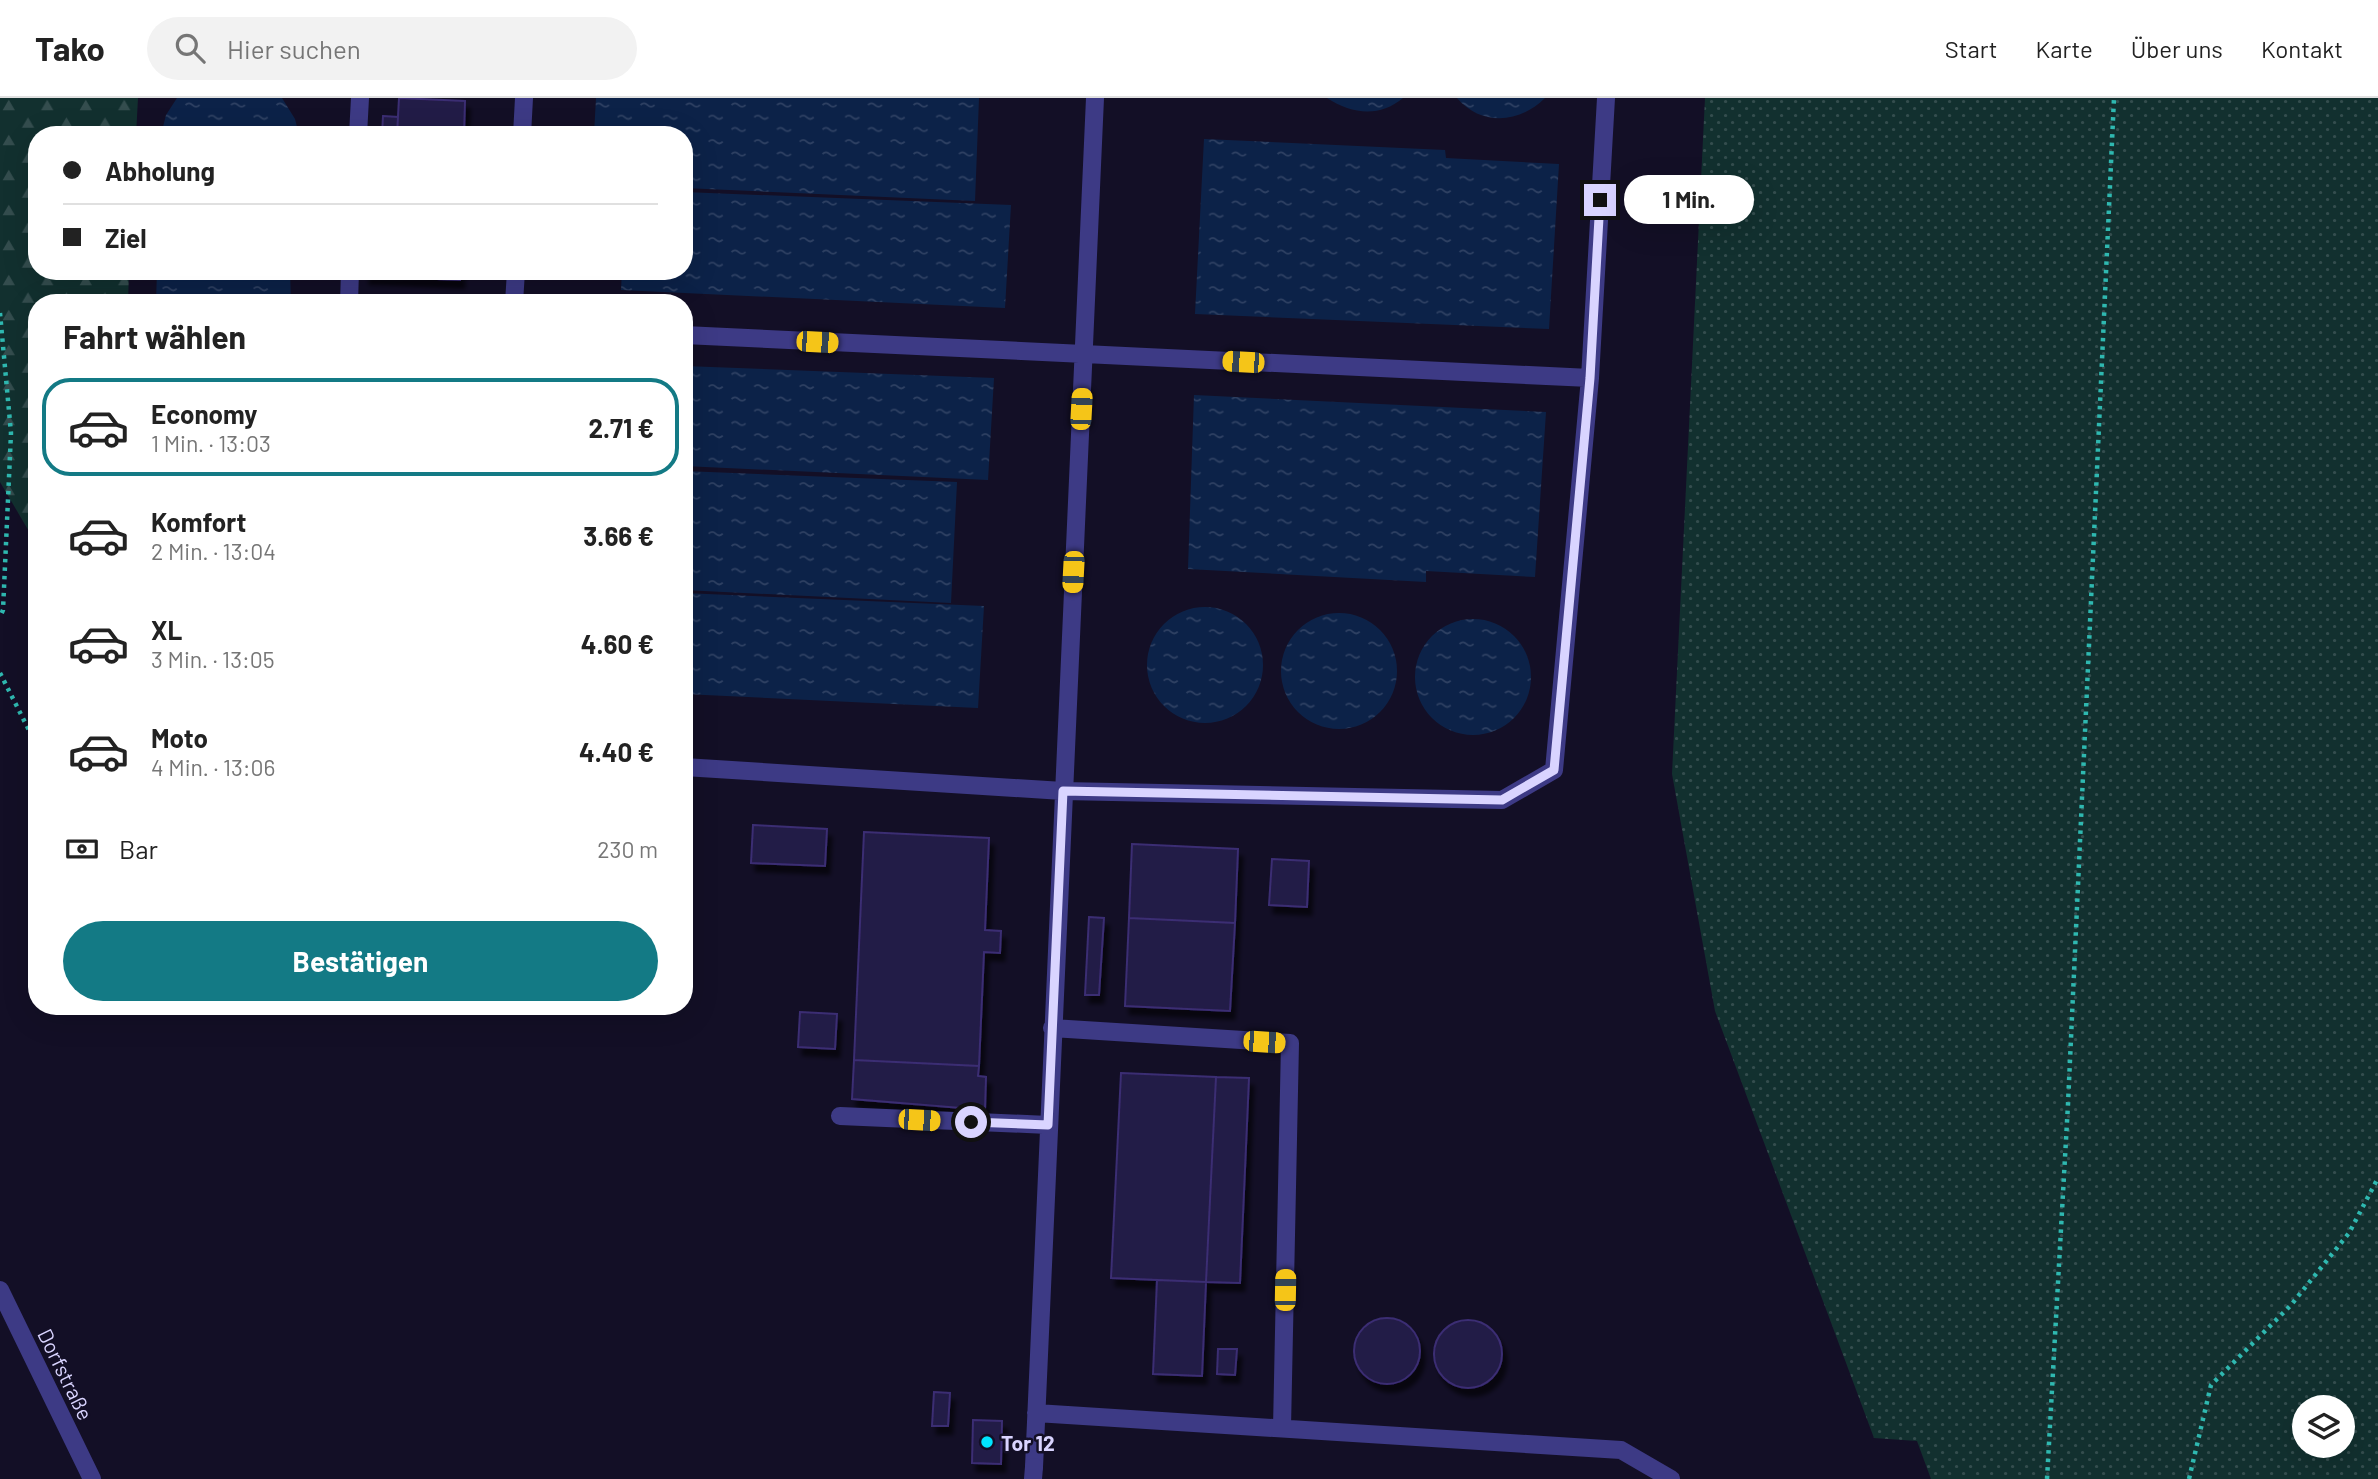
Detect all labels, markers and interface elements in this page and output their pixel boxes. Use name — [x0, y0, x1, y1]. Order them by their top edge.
search box — [147, 17, 637, 80]
text: Tako — [35, 28, 105, 68]
icon: search — [171, 29, 209, 67]
text: Hier suchen — [227, 33, 361, 64]
text: Start — [1945, 34, 1998, 63]
text: Karte — [2036, 34, 2093, 63]
text: Über uns — [2131, 34, 2223, 63]
text: Kontakt — [2261, 34, 2343, 63]
text: Abholung — [105, 155, 215, 186]
callout: 1 Min. — [1624, 176, 1754, 224]
route end — [1584, 184, 1616, 216]
text: 1 Min. — [1662, 185, 1716, 213]
text: Ziel — [105, 222, 147, 253]
text: Fahrt wählen — [63, 317, 246, 355]
car — [796, 330, 839, 354]
car — [1222, 350, 1265, 374]
car — [1070, 387, 1093, 431]
icon: car — [67, 396, 130, 459]
text: Economy — [151, 398, 257, 429]
text: 2.71 € — [588, 412, 654, 443]
text: 1 Min. · 13:03 — [151, 429, 271, 457]
icon: car — [67, 504, 130, 567]
text: Komfort — [151, 506, 246, 537]
text: 3.66 € — [583, 520, 654, 551]
text: 2 Min. · 13:04 — [151, 537, 276, 565]
car — [1062, 550, 1085, 594]
icon: car — [67, 612, 130, 675]
text: XL — [151, 614, 182, 645]
text: 4.60 € — [581, 628, 654, 659]
text: 3 Min. · 13:05 — [151, 645, 275, 673]
icon: car — [67, 720, 130, 783]
text: Moto — [151, 722, 208, 753]
text: 4.40 € — [579, 736, 654, 767]
text: 4 Min. · 13:06 — [151, 753, 275, 781]
icon: cash — [63, 830, 101, 868]
text: Bar — [119, 833, 158, 864]
text: 230 m — [597, 835, 658, 863]
button: Bestätigen — [63, 921, 658, 1001]
car — [1243, 1030, 1286, 1054]
route start — [955, 1106, 987, 1138]
car — [898, 1108, 941, 1132]
car — [1275, 1269, 1296, 1311]
street label: Dorfstraße — [33, 1324, 99, 1424]
map controls — [2292, 1395, 2355, 1458]
button: layers — [2292, 1395, 2355, 1458]
place label: Tor 12 — [1001, 1430, 1055, 1455]
marker: Tor 12 — [979, 1434, 995, 1450]

